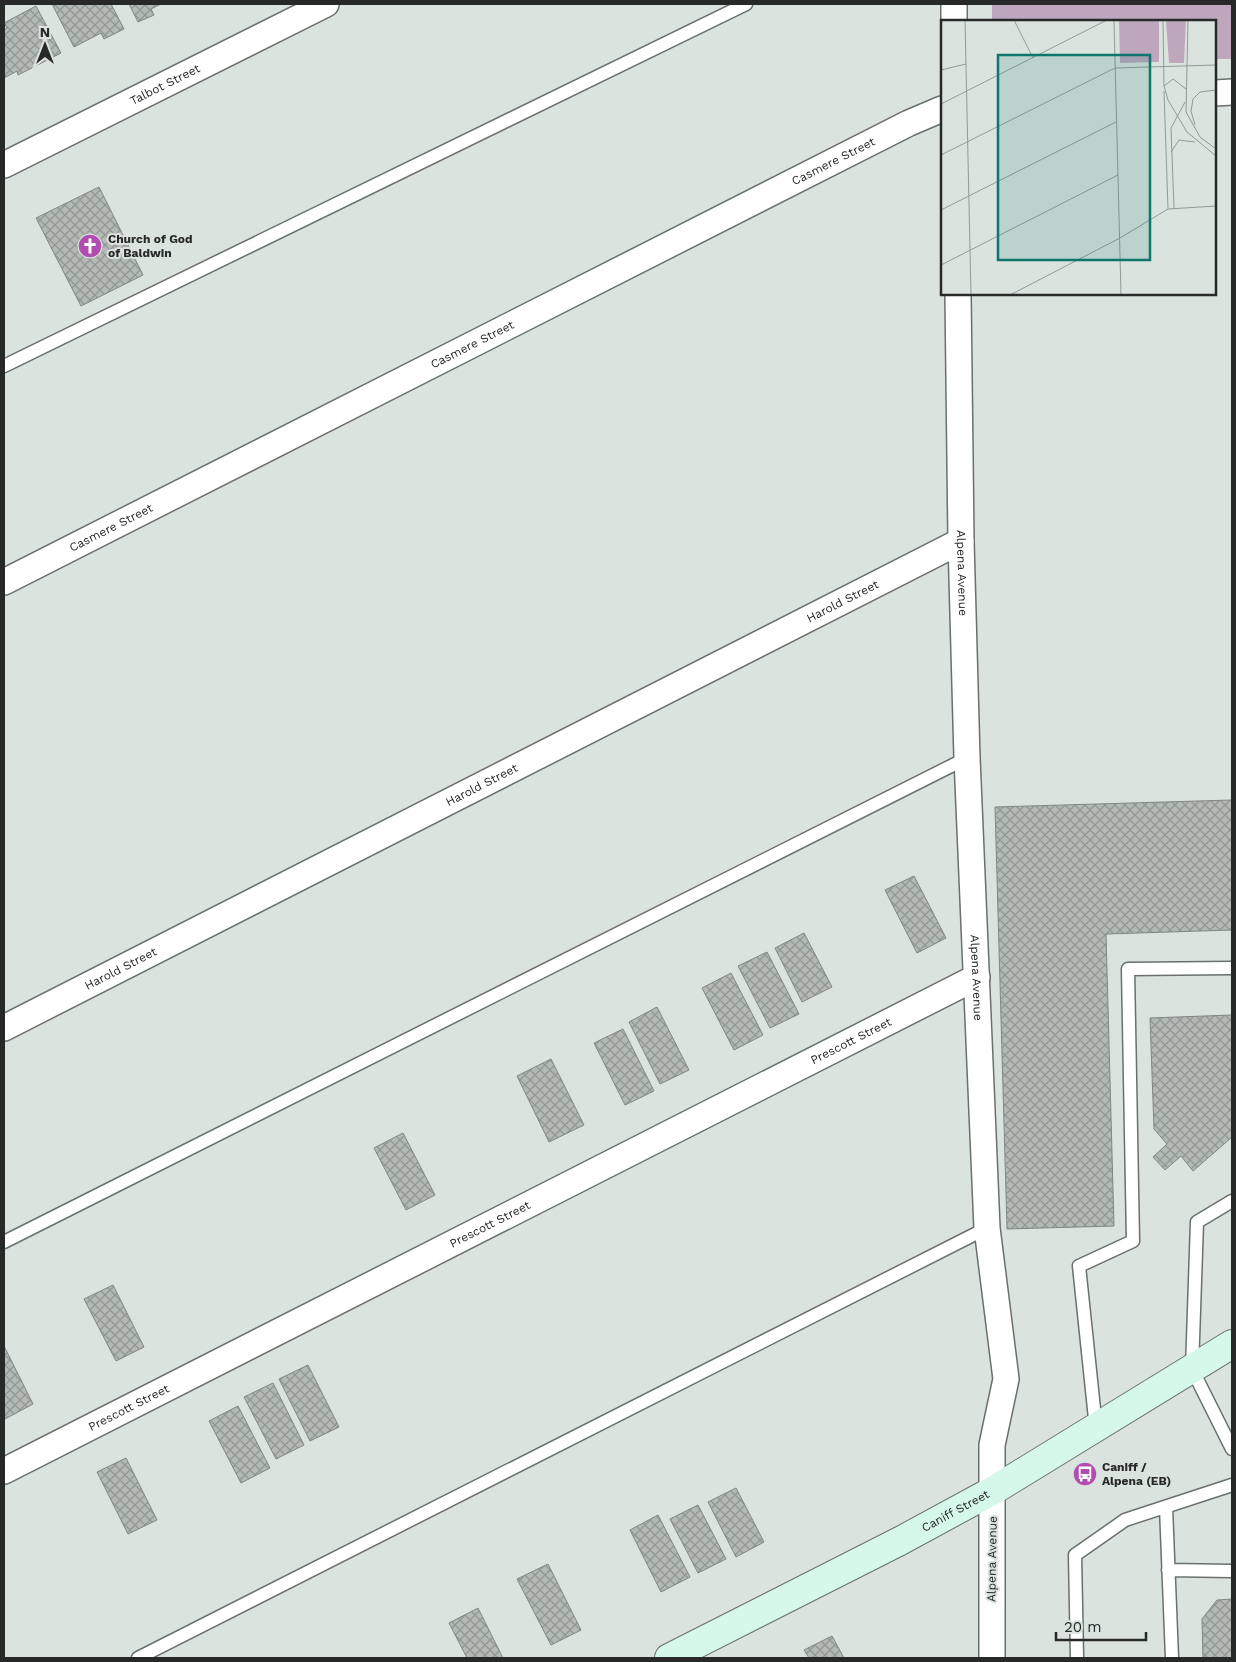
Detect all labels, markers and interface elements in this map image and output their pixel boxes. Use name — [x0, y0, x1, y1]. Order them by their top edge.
north arrow — [20, 20, 70, 70]
inset map — [941, 20, 1216, 295]
text: N — [40, 24, 50, 40]
street label: Talbot Street — [128, 61, 202, 108]
street label: Casmere Street — [789, 134, 877, 188]
place label: Church of God of Baldwin — [108, 232, 193, 260]
church icon: Church of God of Baldwin — [77, 233, 103, 259]
street label: Casmere Street — [428, 318, 516, 371]
street label: Casmere Street — [67, 501, 155, 555]
street label: Alpena Avenue — [954, 530, 970, 616]
street label: Harold Street — [804, 577, 881, 625]
street label: Harold Street — [443, 761, 520, 809]
street label: Alpena Avenue — [968, 934, 985, 1021]
street label: Harold Street — [82, 944, 159, 993]
street label: Prescott Street — [808, 1015, 894, 1067]
street label: Prescott Street — [447, 1198, 533, 1251]
street label: Prescott Street — [86, 1381, 172, 1434]
place label: Caniff / Alpena (EB) — [1102, 1460, 1171, 1488]
bus stop icon: Caniff / Alpena (EB) — [1072, 1461, 1098, 1487]
street label: Caniff Street — [919, 1487, 992, 1535]
street label: Alpena Avenue — [984, 1516, 1000, 1602]
scale bar — [1056, 1610, 1146, 1642]
text: 20 m — [1064, 1618, 1102, 1636]

